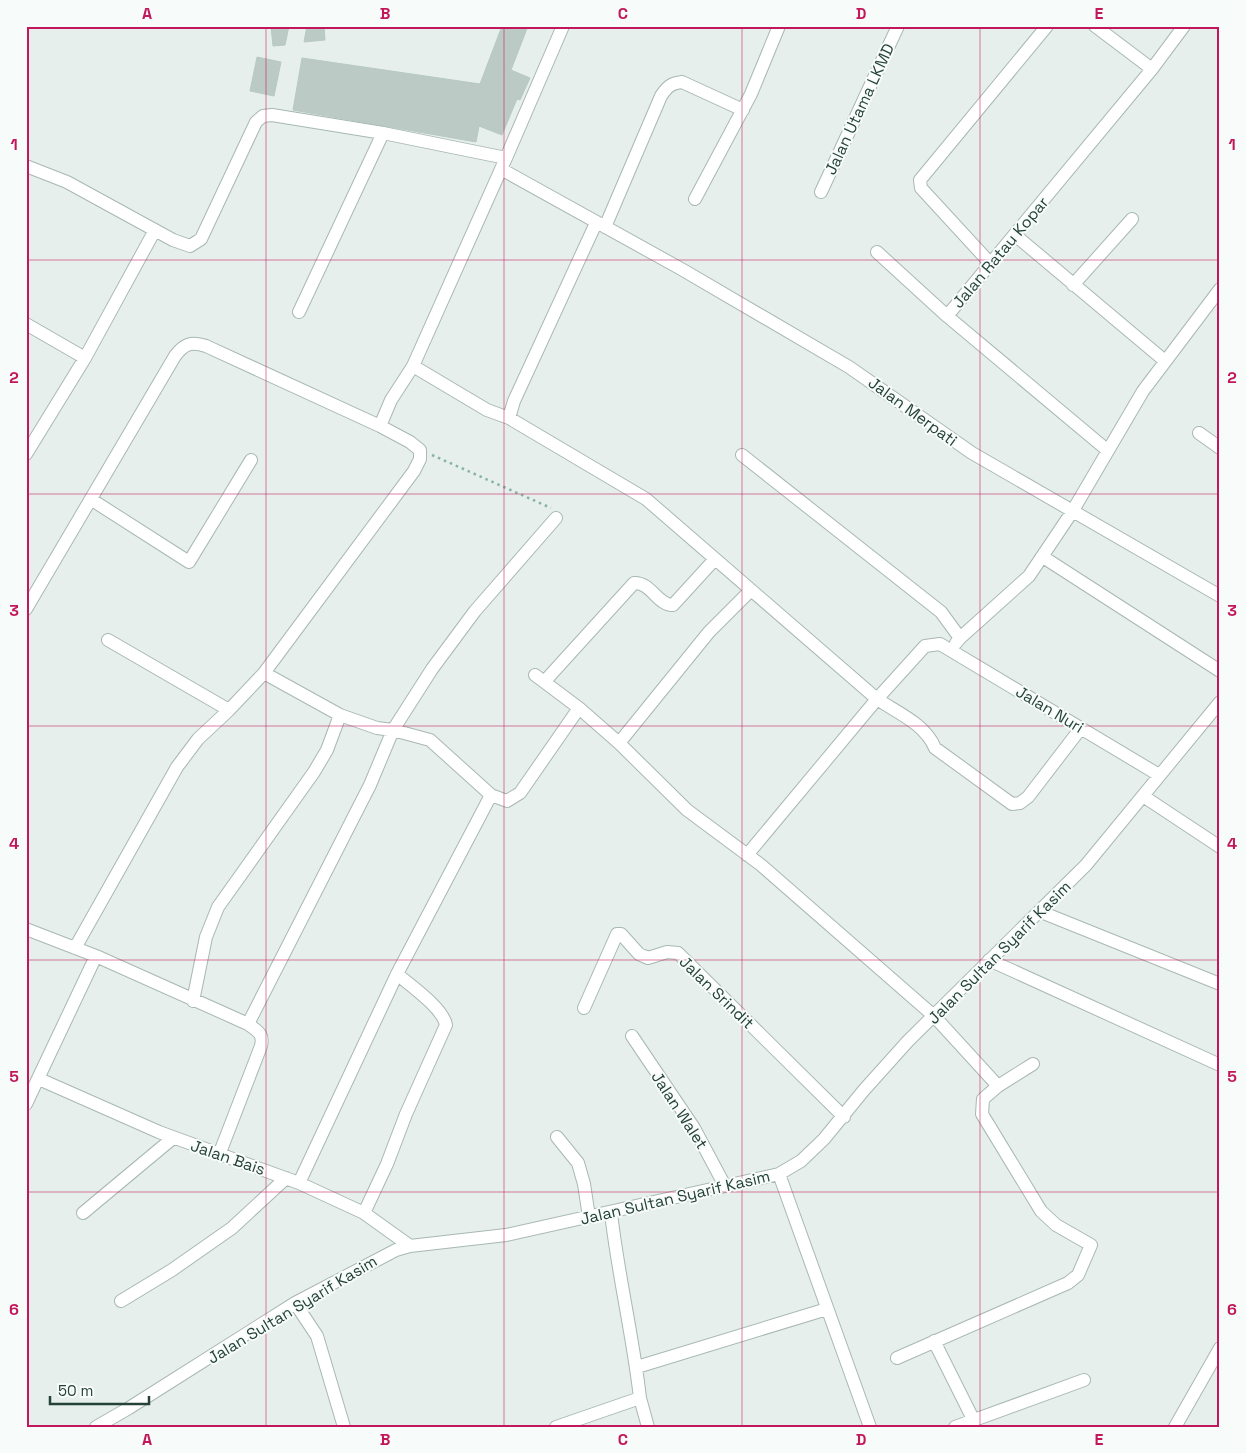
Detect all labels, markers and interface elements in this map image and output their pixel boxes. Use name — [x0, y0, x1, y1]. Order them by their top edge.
text: A — [142, 3, 152, 24]
text: B — [380, 3, 390, 24]
text: C — [618, 3, 628, 24]
text: D — [856, 3, 866, 24]
text: E — [1095, 3, 1104, 24]
street label: Jalan Utama LKMD — [820, 40, 899, 178]
text: 1 — [10, 134, 18, 155]
text: 1 — [1228, 134, 1236, 155]
street label: Jalan Ratau Kopar — [948, 192, 1053, 312]
text: 2 — [9, 367, 19, 388]
text: 2 — [1227, 367, 1237, 388]
street label: Jalan Merpati — [864, 372, 961, 451]
text: 3 — [9, 600, 19, 621]
text: 3 — [1227, 600, 1237, 621]
street label: Jalan Nuri — [1012, 681, 1088, 738]
text: 4 — [9, 833, 19, 854]
text: 4 — [1227, 833, 1237, 854]
street label: Jalan Sultan Syarif Kasim — [923, 876, 1075, 1028]
street label: Jalan Srindit — [675, 951, 759, 1033]
text: 5 — [9, 1066, 19, 1087]
text: 5 — [1227, 1066, 1237, 1087]
street label: Jalan Walet — [647, 1067, 713, 1153]
street label: Jalan Bais — [188, 1135, 268, 1180]
street label: Jalan Sultan Syarif Kasim — [578, 1165, 772, 1230]
street label: Jalan Sultan Syarif Kasim — [204, 1250, 381, 1368]
text: 6 — [9, 1299, 19, 1320]
text: 6 — [1227, 1299, 1237, 1320]
scale bar — [50, 1373, 149, 1405]
text: 50 m — [58, 1381, 93, 1400]
text: A — [142, 1429, 152, 1450]
text: B — [380, 1429, 390, 1450]
text: C — [618, 1429, 628, 1450]
text: D — [856, 1429, 866, 1450]
text: E — [1095, 1429, 1104, 1450]

